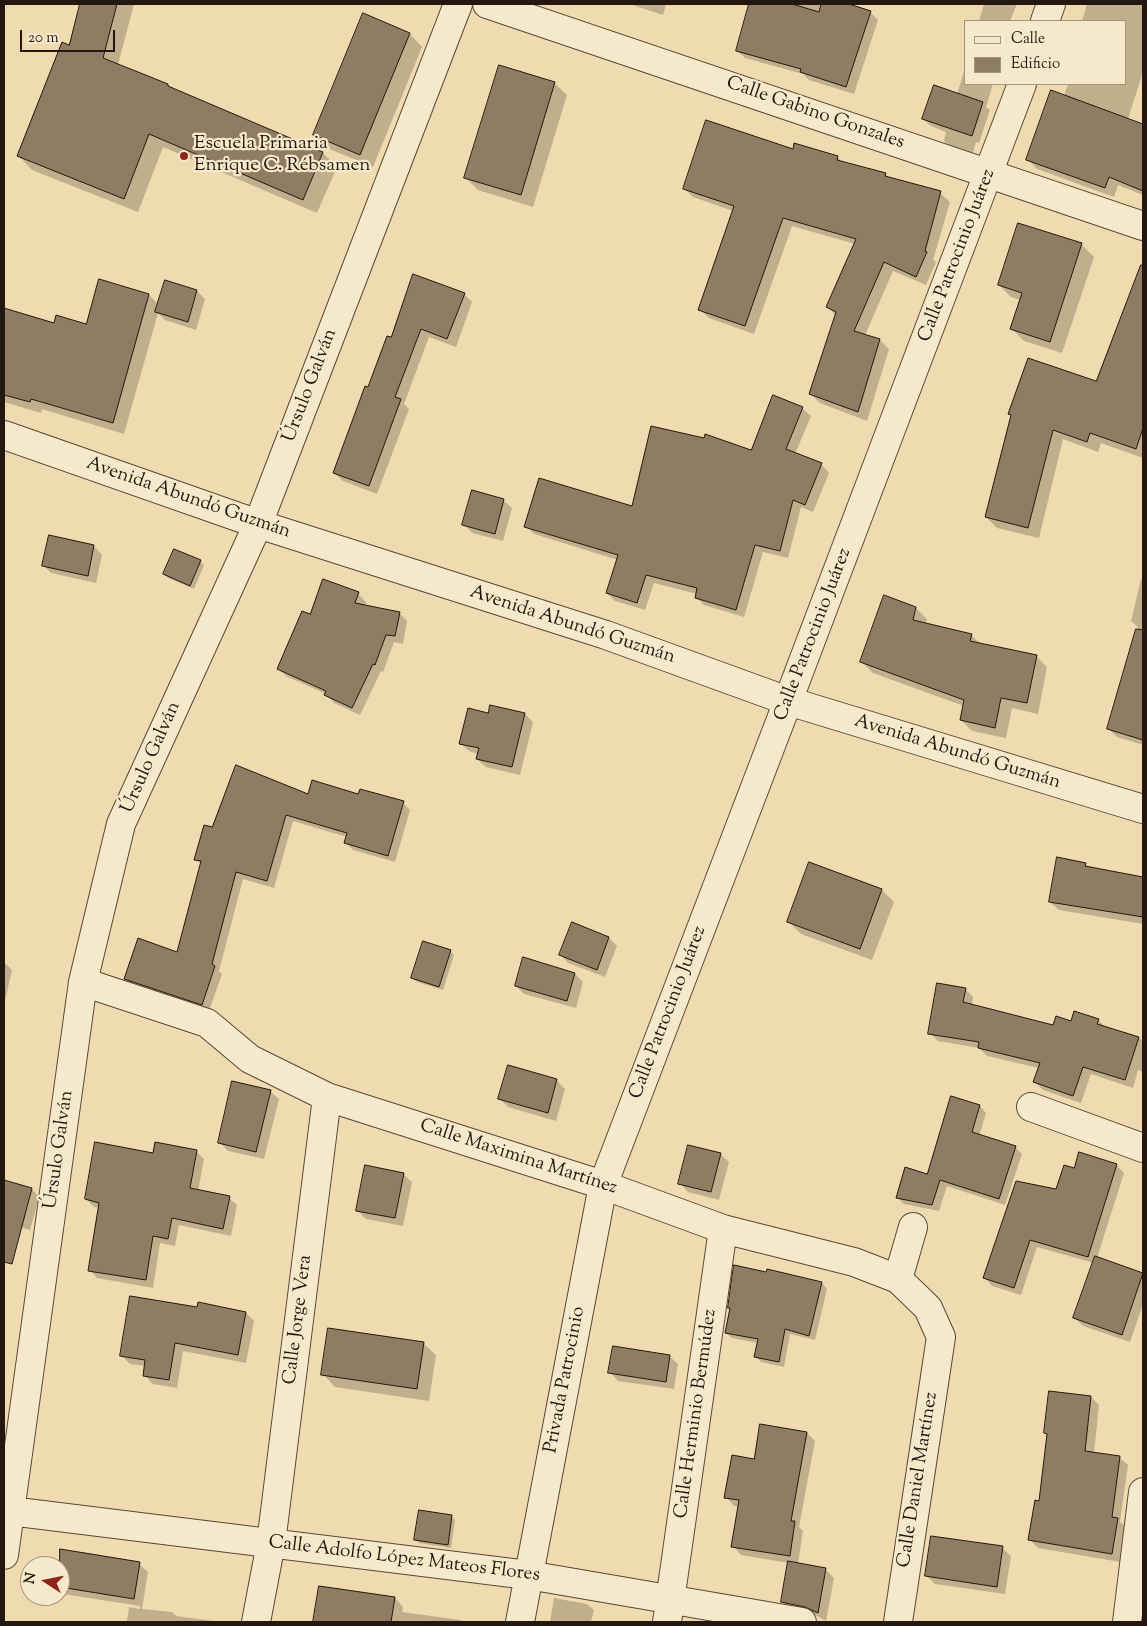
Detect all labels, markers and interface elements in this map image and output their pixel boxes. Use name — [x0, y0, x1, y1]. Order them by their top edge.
scale bar — [22, 20, 118, 52]
legend — [964, 20, 1127, 85]
text: 20 m — [28, 28, 59, 49]
text: Calle — [1011, 29, 1045, 50]
text: Edificio — [1011, 54, 1060, 75]
street label: Calle Gabino Gonzales — [723, 73, 907, 155]
place label: Escuela Primaria Enrique C. Rébsamen — [194, 134, 371, 178]
marker: Escuela Primaria Enrique C. Rébsamen — [178, 150, 190, 162]
street label: Calle Patrocinio Juárez — [915, 166, 1001, 346]
street label: Úrsulo Galván — [279, 326, 343, 446]
street label: Avenida Abundó Guzmán — [83, 453, 293, 545]
street label: Calle Patrocinio Juárez — [771, 545, 857, 725]
street label: Avenida Abundó Guzmán — [466, 582, 678, 670]
street label: Úrsulo Galván — [117, 699, 187, 817]
street label: Avenida Abundó Guzmán — [851, 711, 1063, 795]
street label: Calle Patrocinio Juárez — [626, 923, 712, 1103]
street label: Úrsulo Galván — [40, 1089, 80, 1211]
street label: Calle Maximina Martínez — [416, 1115, 620, 1201]
street label: Calle Jorge Vera — [280, 1254, 318, 1386]
street label: Privada Patrocinio — [541, 1305, 591, 1455]
street label: Calle Herminio Bermúdez — [671, 1308, 723, 1520]
street label: Calle Daniel Martínez — [894, 1391, 944, 1569]
street label: Calle Adolfo López Mateos Flores — [267, 1532, 541, 1588]
north arrow — [20, 1556, 70, 1606]
text: N — [20, 1571, 42, 1586]

